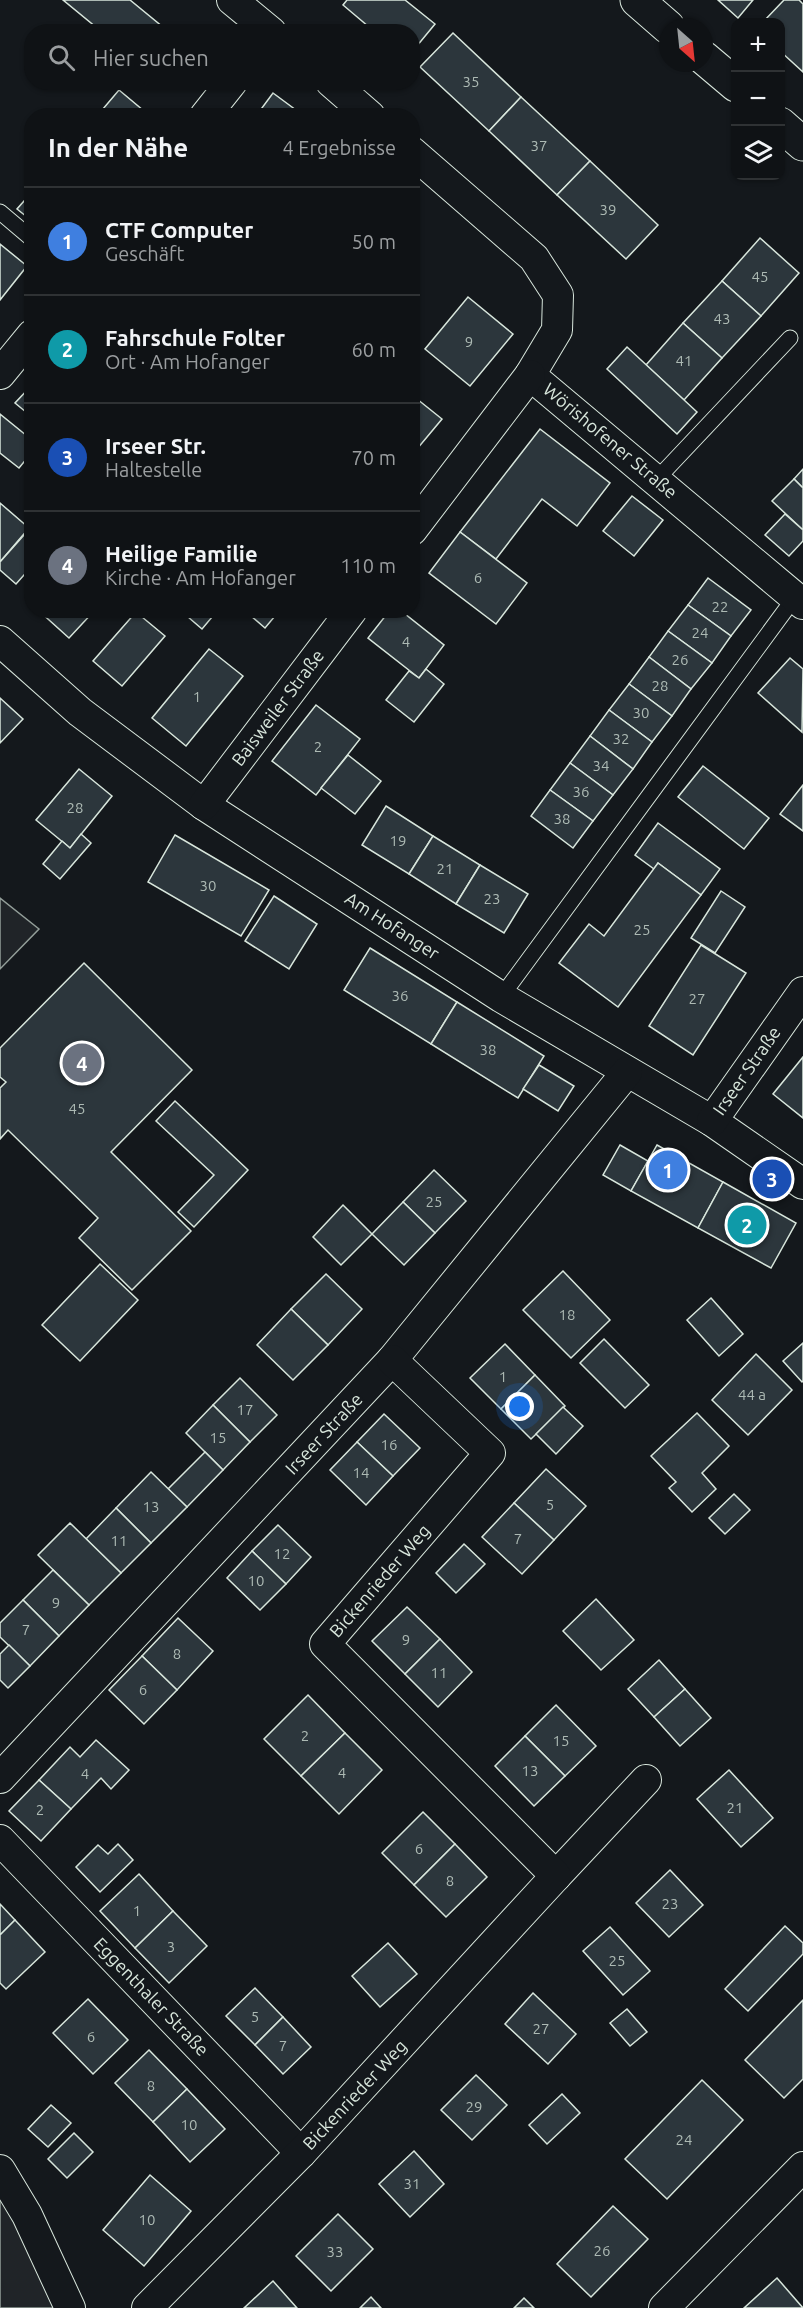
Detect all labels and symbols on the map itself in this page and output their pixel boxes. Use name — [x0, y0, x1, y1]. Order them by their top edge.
north arrow — [659, 18, 713, 72]
house number: 35 — [463, 73, 479, 90]
house number: 37 — [531, 137, 547, 154]
house number: 39 — [600, 201, 616, 218]
house number: 45 — [752, 268, 768, 285]
house number: 43 — [714, 310, 730, 327]
house number: 9 — [465, 333, 473, 350]
house number: 41 — [676, 352, 692, 369]
street label: Wörishofener Straße — [540, 379, 681, 502]
house number: 6 — [474, 569, 482, 586]
house number: 22 — [712, 598, 728, 615]
house number: 24 — [692, 624, 708, 641]
house number: 4 — [402, 633, 410, 650]
street label: Baisweiler Straße — [227, 645, 327, 769]
house number: 26 — [672, 651, 688, 668]
house number: 28 — [652, 677, 668, 694]
house number: 1 — [193, 688, 201, 705]
house number: 30 — [633, 704, 649, 721]
house number: 32 — [613, 730, 629, 747]
house number: 2 — [314, 738, 322, 755]
house number: 34 — [593, 757, 609, 774]
house number: 36 — [573, 783, 589, 800]
house number: 28 — [67, 799, 83, 816]
house number: 38 — [554, 810, 570, 827]
house number: 19 — [390, 832, 406, 849]
house number: 21 — [437, 860, 453, 877]
house number: 30 — [200, 877, 216, 894]
street label: Am Hofanger — [342, 887, 443, 963]
house number: 23 — [484, 890, 500, 907]
house number: 25 — [634, 921, 650, 938]
house number: 36 — [392, 987, 408, 1004]
house number: 27 — [689, 990, 705, 1007]
street label: Irseer Straße — [708, 1022, 784, 1119]
pin: 4 — [62, 1040, 101, 1086]
house number: 38 — [480, 1041, 496, 1058]
house number: 45 — [69, 1100, 85, 1117]
pin: 1 — [648, 1148, 688, 1192]
pin: 3 — [752, 1156, 792, 1202]
house number: 25 — [426, 1193, 442, 1210]
pin: 2 — [728, 1202, 766, 1248]
house number: 18 — [559, 1306, 575, 1323]
house number: 1 — [499, 1368, 507, 1385]
house number: 44 a — [738, 1386, 766, 1403]
street label: Irseer Straße — [281, 1389, 366, 1478]
your location — [505, 1392, 534, 1421]
house number: 17 — [237, 1401, 253, 1418]
house number: 15 — [210, 1429, 226, 1446]
house number: 16 — [381, 1436, 397, 1453]
house number: 14 — [353, 1464, 369, 1481]
house number: 5 — [546, 1496, 554, 1513]
house number: 13 — [143, 1498, 159, 1515]
street label: Bickenrieder Weg — [325, 1520, 434, 1641]
house number: 7 — [514, 1530, 522, 1547]
house number: 11 — [111, 1532, 127, 1549]
house number: 12 — [274, 1545, 290, 1562]
house number: 10 — [248, 1572, 264, 1589]
house number: 9 — [52, 1594, 60, 1611]
house number: 7 — [22, 1621, 30, 1638]
house number: 9 — [402, 1631, 410, 1648]
house number: 8 — [173, 1645, 181, 1662]
house number: 11 — [431, 1664, 447, 1681]
house number: 6 — [139, 1681, 147, 1698]
house number: 2 — [301, 1727, 309, 1744]
house number: 15 — [553, 1732, 569, 1749]
house number: 13 — [522, 1762, 538, 1779]
house number: 4 — [338, 1764, 346, 1781]
house number: 4 — [81, 1765, 89, 1782]
house number: 21 — [727, 1799, 743, 1816]
house number: 2 — [36, 1801, 44, 1818]
house number: 6 — [415, 1840, 423, 1857]
house number: 8 — [446, 1872, 454, 1889]
house number: 23 — [662, 1895, 678, 1912]
house number: 1 — [133, 1902, 141, 1919]
street label: Eggenthaler Straße — [90, 1933, 213, 2059]
house number: 3 — [167, 1938, 175, 1955]
house number: 25 — [609, 1952, 625, 1969]
house number: 5 — [251, 2008, 259, 2025]
house number: 27 — [533, 2020, 549, 2037]
house number: 6 — [87, 2028, 95, 2045]
street label: Bickenrieder Weg — [298, 2035, 410, 2153]
house number: 7 — [279, 2037, 287, 2054]
house number: 8 — [147, 2077, 155, 2094]
house number: 29 — [466, 2098, 482, 2115]
house number: 10 — [181, 2116, 197, 2133]
house number: 24 — [676, 2131, 692, 2148]
house number: 31 — [404, 2175, 420, 2192]
house number: 10 — [139, 2211, 155, 2228]
house number: 26 — [594, 2242, 610, 2259]
house number: 33 — [327, 2243, 343, 2260]

